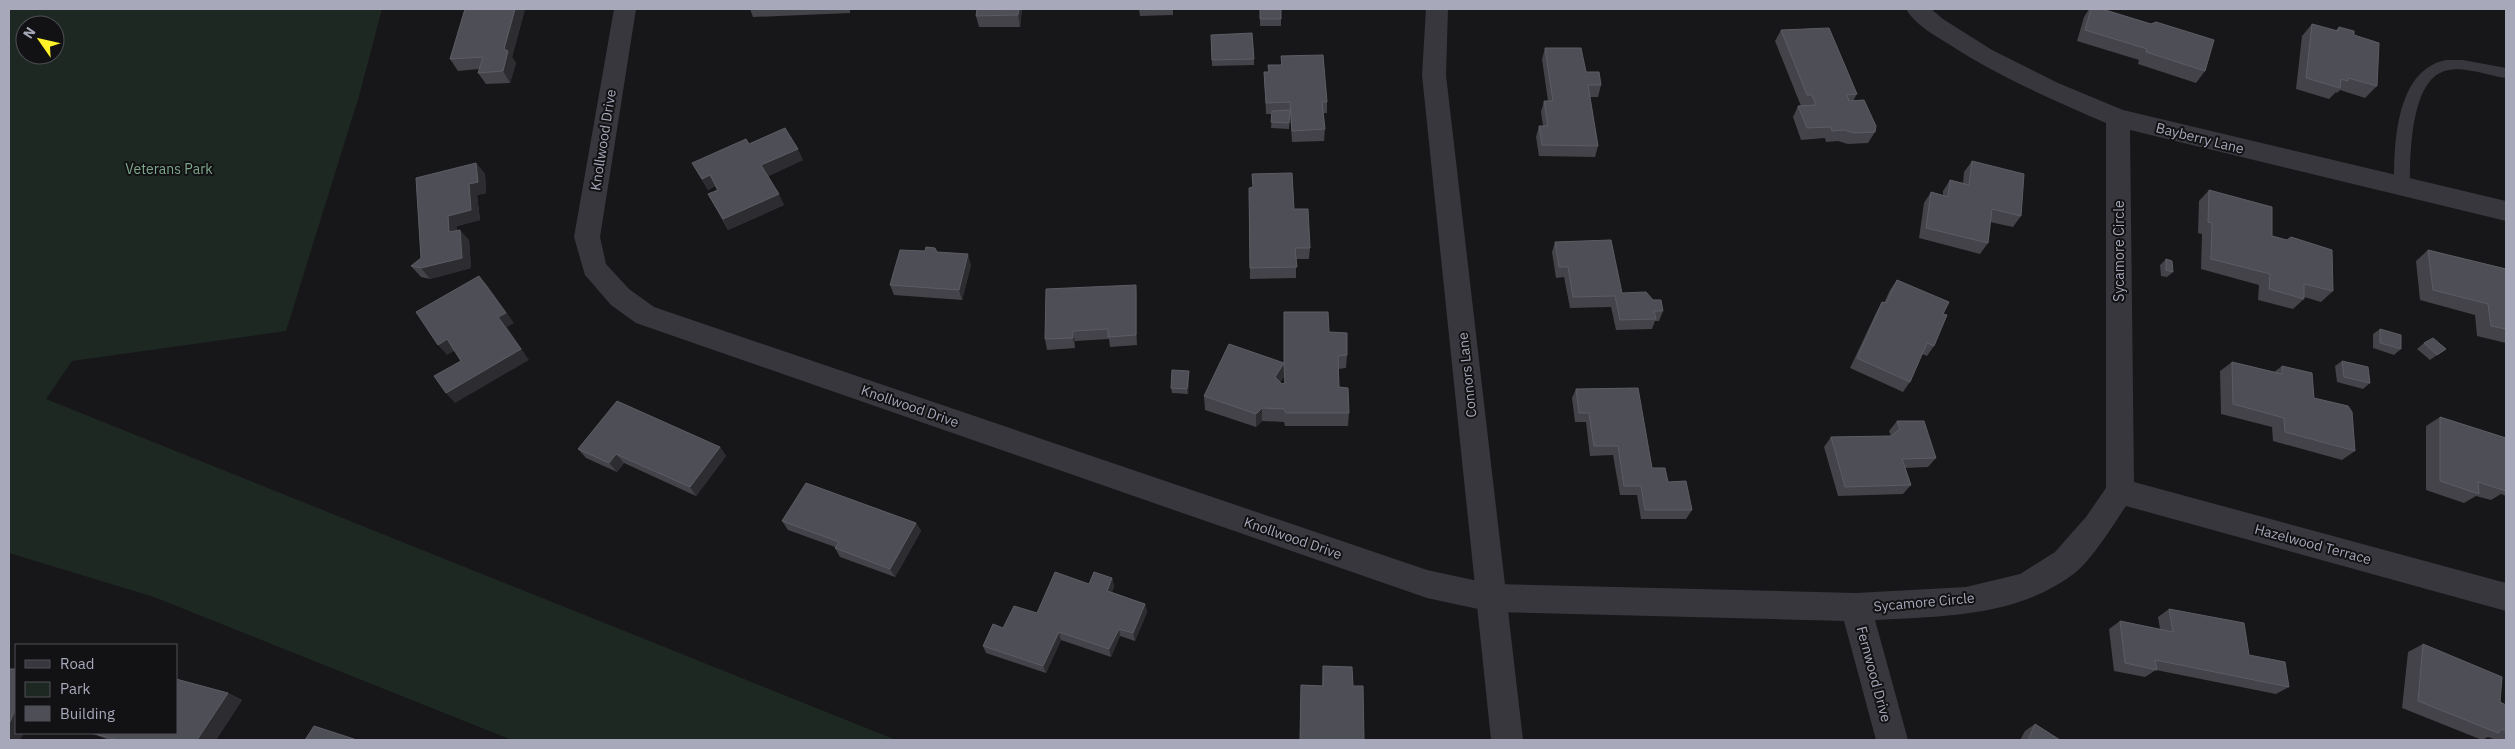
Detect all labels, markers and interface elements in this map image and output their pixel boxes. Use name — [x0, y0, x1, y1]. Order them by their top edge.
north arrow — [15, 15, 65, 65]
text: N — [19, 23, 40, 42]
street label: Knollwood Drive — [586, 88, 620, 192]
street label: Bayberry Lane — [2154, 118, 2246, 158]
park label: Veterans Park — [125, 160, 213, 178]
street label: Sycamore Circle — [2110, 200, 2128, 302]
street label: Connors Lane — [1454, 331, 1480, 419]
street label: Knollwood Drive — [859, 381, 962, 431]
street label: Knollwood Drive — [1242, 513, 1345, 563]
street label: Hazelwood Terrace — [2253, 520, 2374, 568]
street label: Sycamore Circle — [1873, 589, 1976, 615]
street label: Fernwood Drive — [1853, 624, 1896, 724]
legend — [15, 644, 178, 734]
text: Road — [60, 654, 95, 673]
text: Park — [60, 679, 90, 698]
text: Building — [60, 704, 115, 723]

